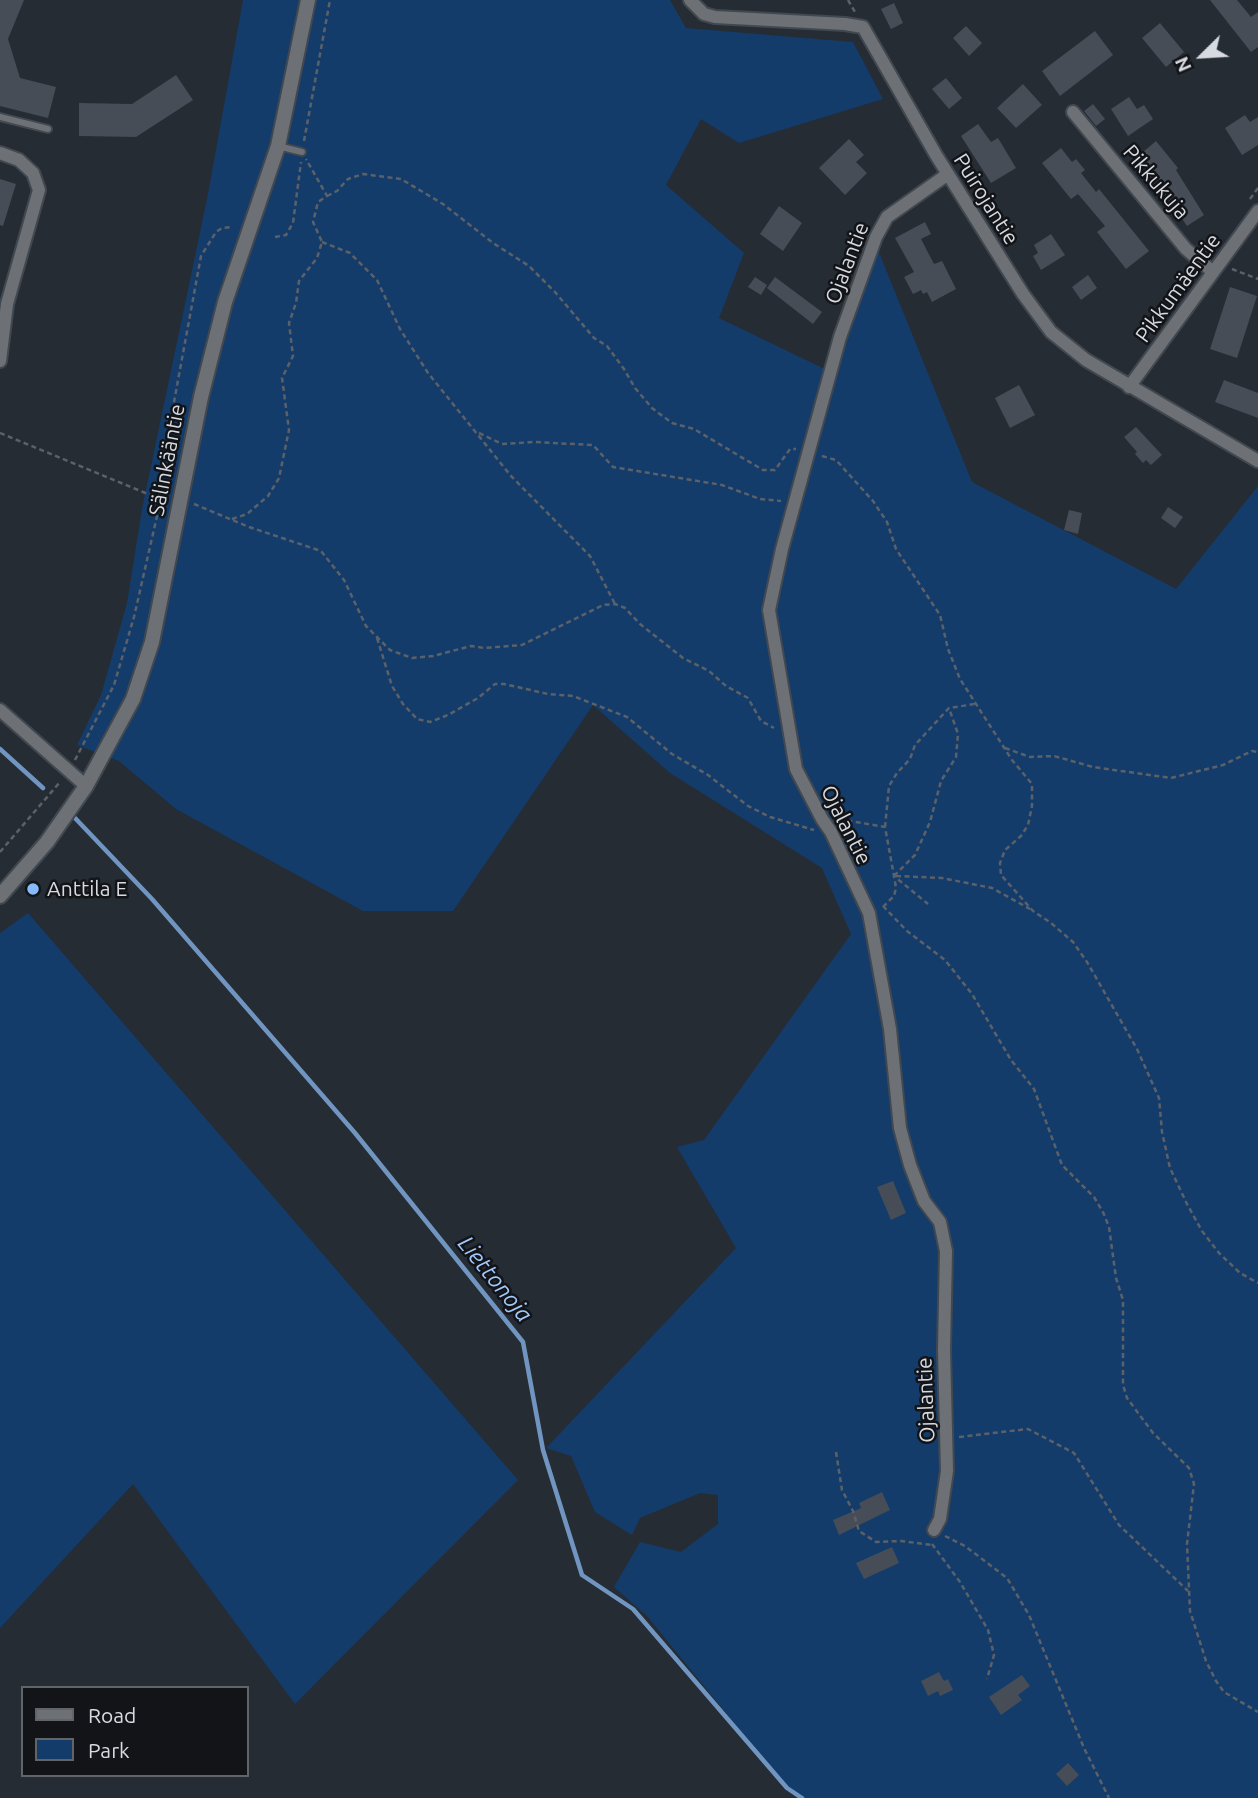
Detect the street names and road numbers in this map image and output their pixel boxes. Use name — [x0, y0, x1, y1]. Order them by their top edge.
street label: Pikkukuja — [1118, 140, 1194, 224]
street label: Puirojantie — [948, 149, 1024, 249]
street label: Ojalantie — [820, 219, 874, 307]
street label: Pikkumäentie — [1130, 229, 1226, 347]
street label: Sälinkääntie — [144, 402, 190, 518]
street label: Ojalantie — [815, 781, 877, 869]
street label: Ojalantie — [912, 1357, 940, 1443]

